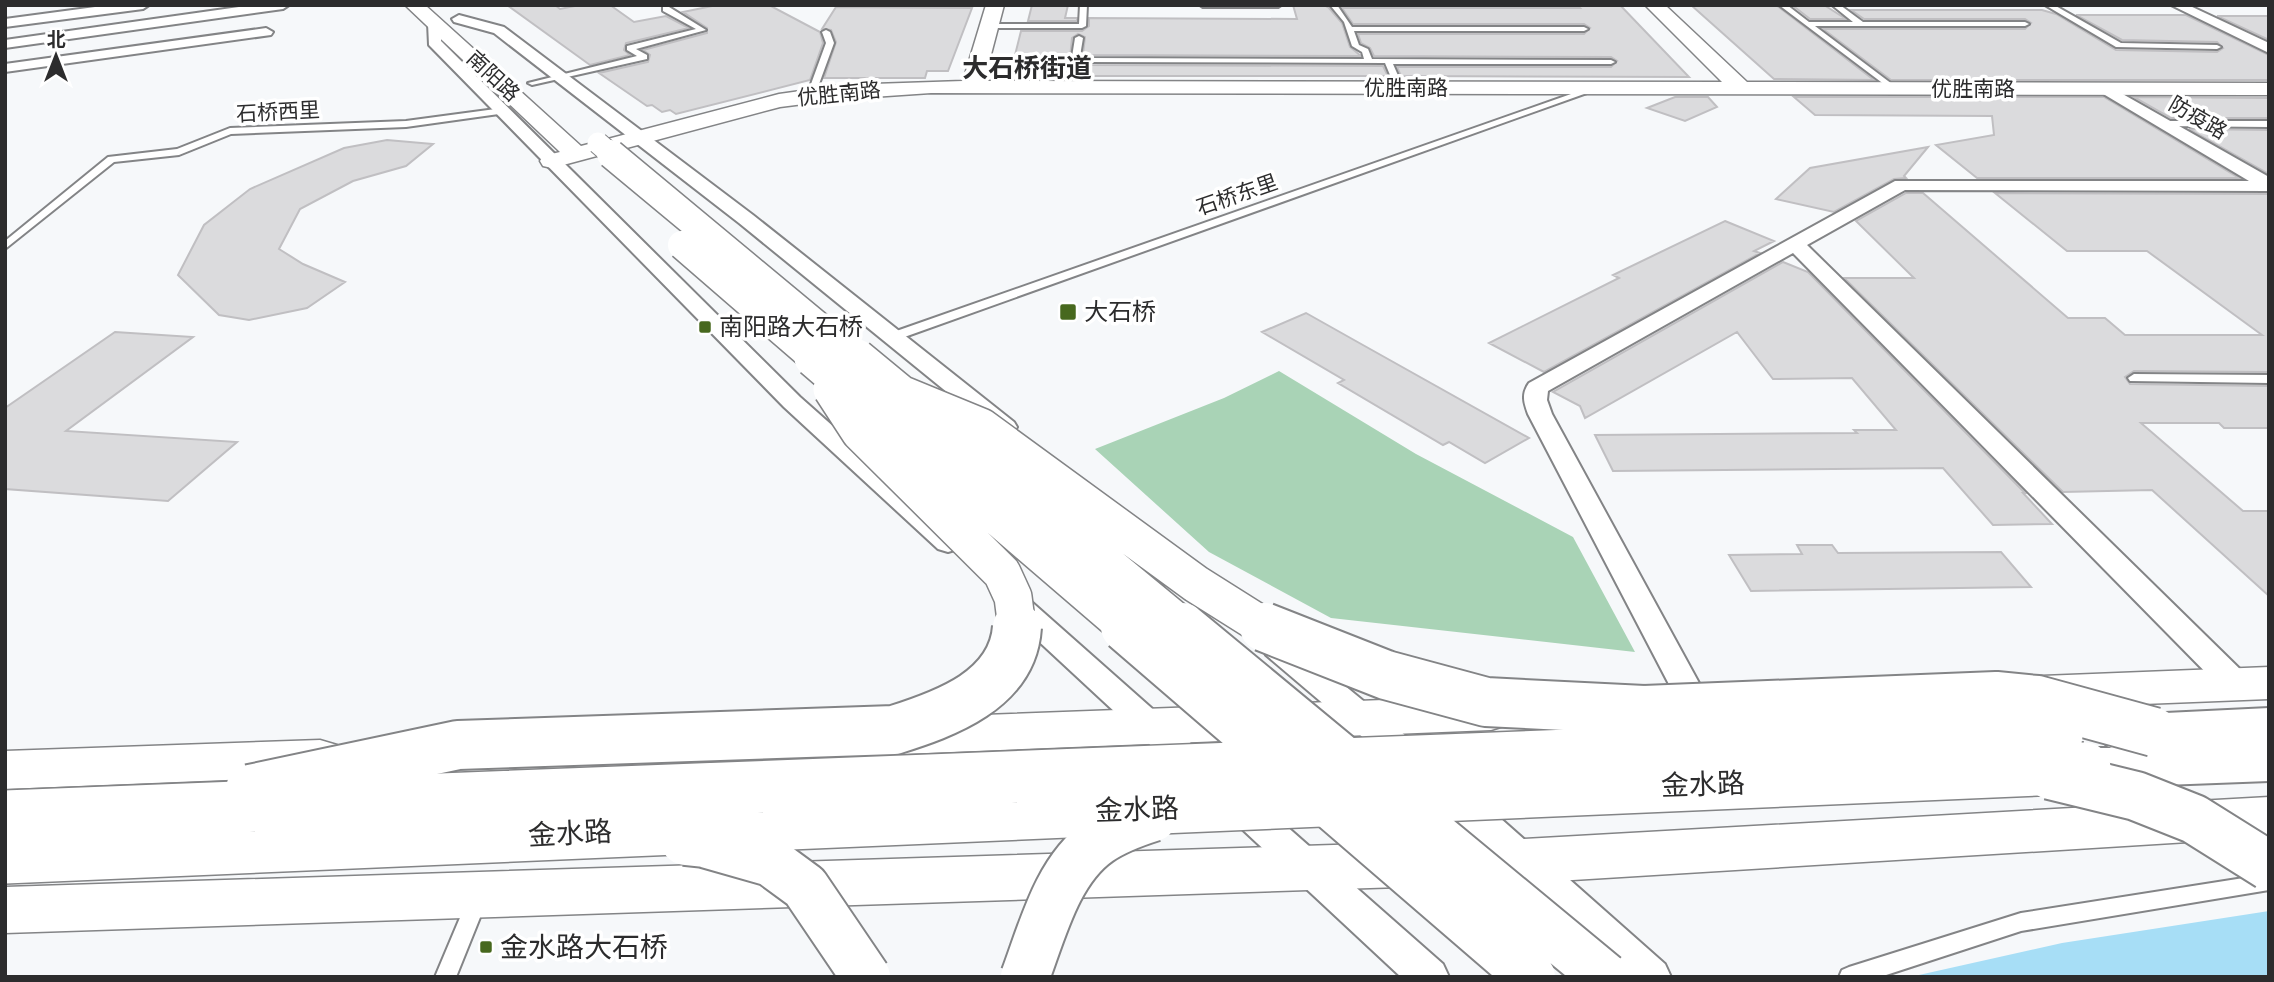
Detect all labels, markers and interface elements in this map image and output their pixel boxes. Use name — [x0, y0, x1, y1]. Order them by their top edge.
north arrow — [21, 21, 91, 91]
text: 北 — [46, 29, 66, 52]
street label: 南阳路 — [461, 46, 524, 107]
district label: 大石桥街道 — [962, 54, 1092, 85]
street label: 优胜南路 — [1364, 76, 1448, 101]
street label: 优胜南路 — [1931, 77, 2015, 102]
street label: 优胜南路 — [796, 78, 882, 111]
street label: 防疫路 — [2164, 92, 2231, 145]
street label: 石桥西里 — [235, 98, 321, 127]
street label: 石桥东里 — [1193, 170, 1281, 221]
place label: 大石桥 — [1084, 298, 1156, 327]
marker: 大石桥 — [1058, 302, 1078, 322]
place label: 南阳路大石桥 — [719, 313, 863, 342]
marker: 南阳路大石桥 — [697, 319, 713, 335]
street label: 金水路 — [1660, 768, 1746, 803]
street label: 金水路 — [1094, 793, 1180, 828]
street label: 金水路 — [527, 816, 613, 853]
place label: 金水路大石桥 — [500, 932, 668, 965]
marker: 金水路大石桥 — [478, 939, 494, 955]

